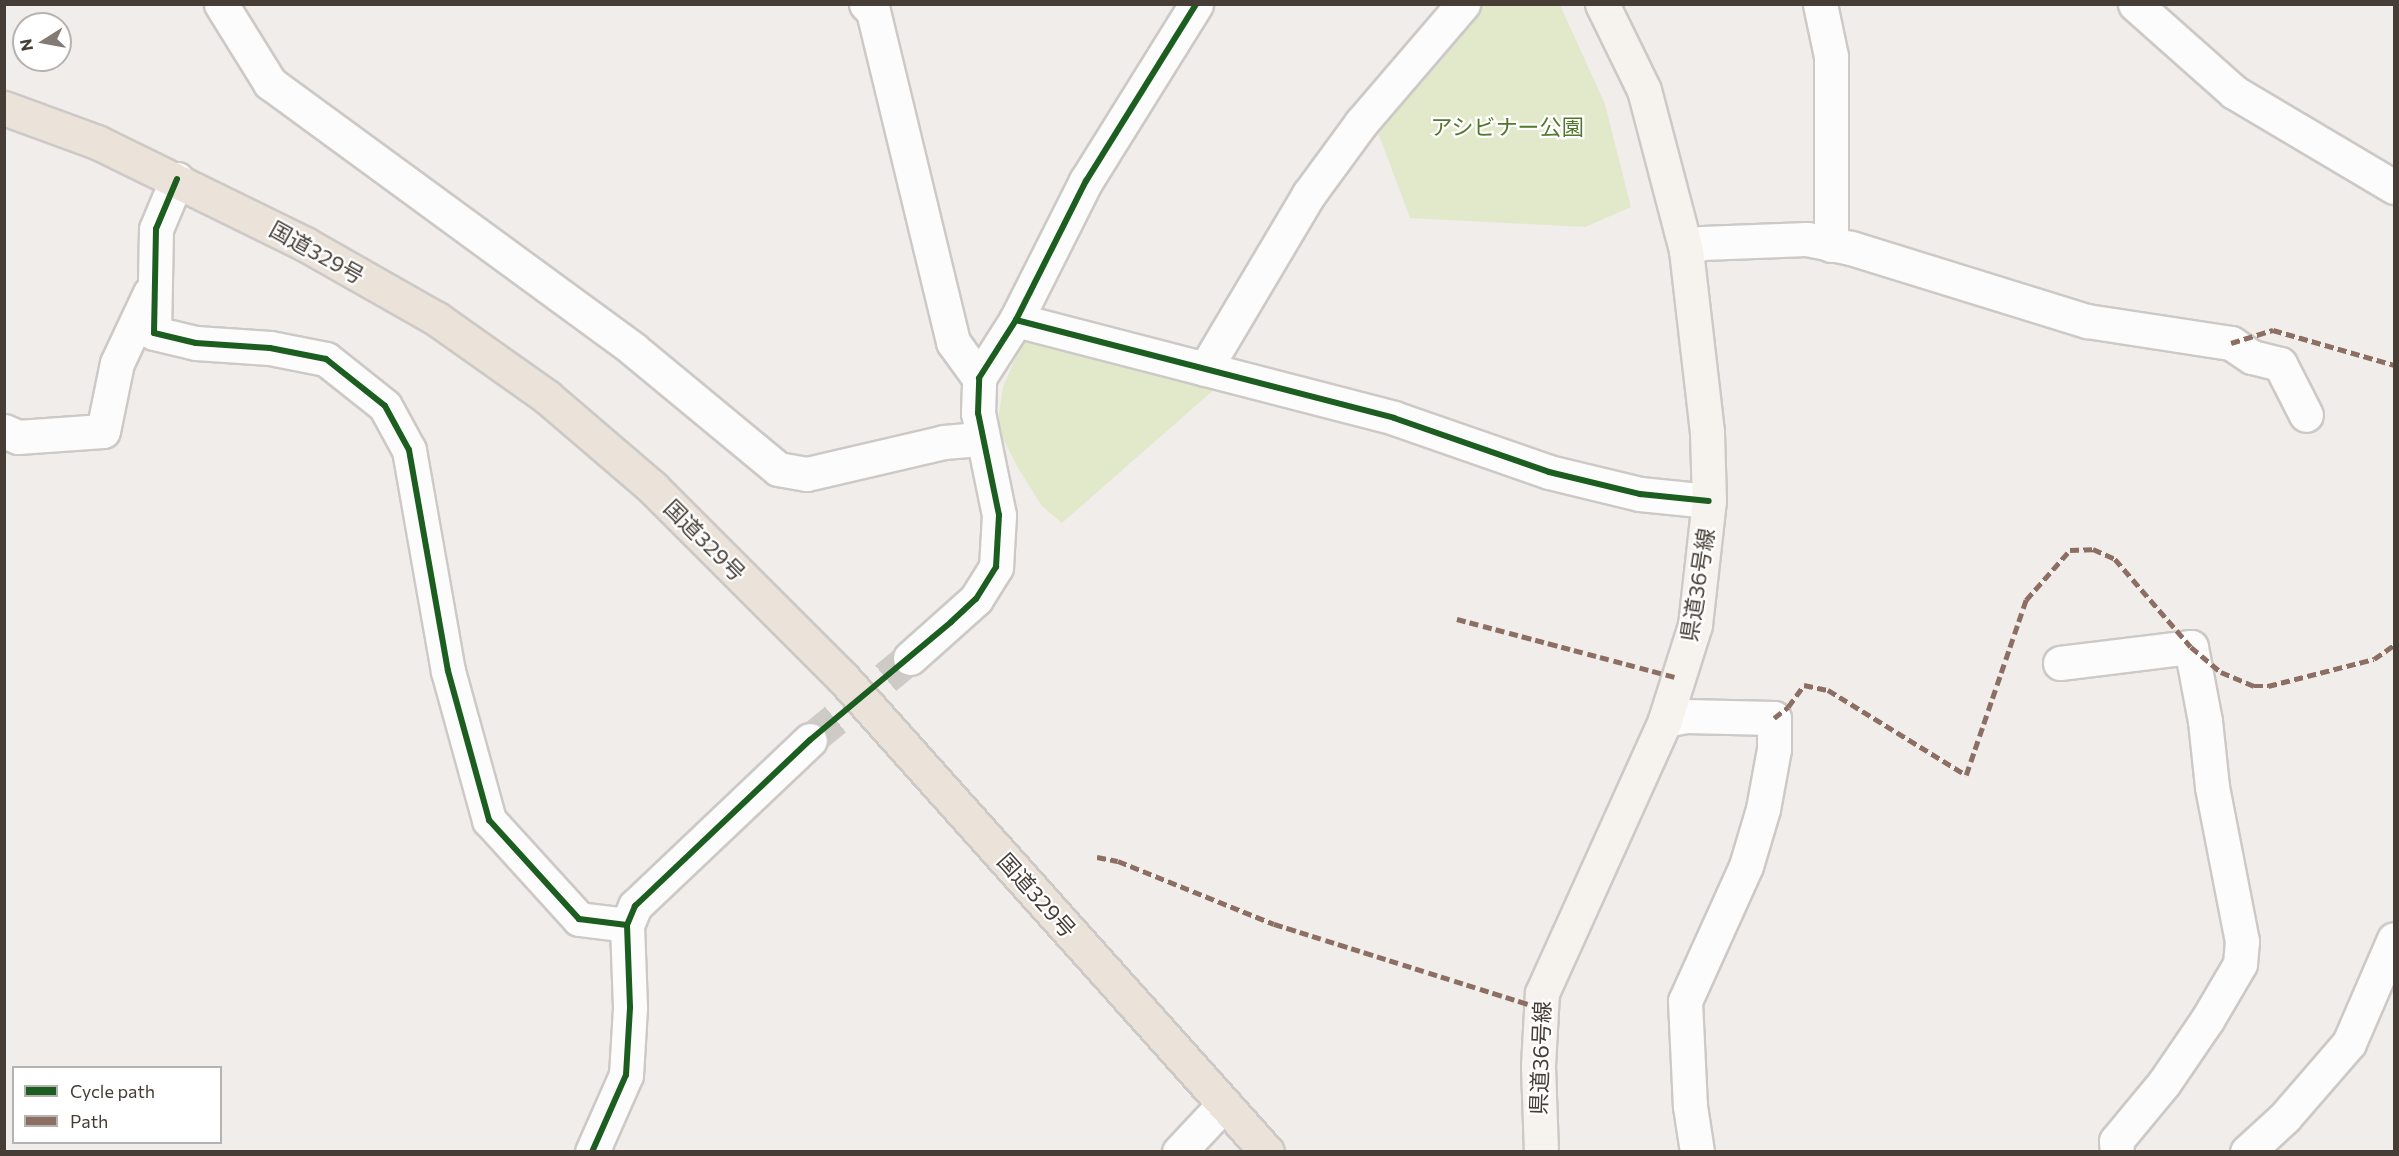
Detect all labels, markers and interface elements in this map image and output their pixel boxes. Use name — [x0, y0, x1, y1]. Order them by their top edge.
north arrow — [12, 12, 72, 72]
text: N — [15, 37, 36, 53]
park label: アシビナー公園 — [1430, 114, 1584, 140]
street label: 国道329号 — [265, 215, 369, 289]
street label: 国道329号 — [659, 494, 751, 586]
street label: 県道36号線 — [1675, 527, 1719, 643]
street label: 国道329号 — [992, 848, 1082, 942]
street label: 県道36号線 — [1525, 1001, 1555, 1115]
legend — [12, 1066, 222, 1144]
text: Cycle path — [70, 1080, 155, 1102]
text: Path — [70, 1110, 108, 1132]

